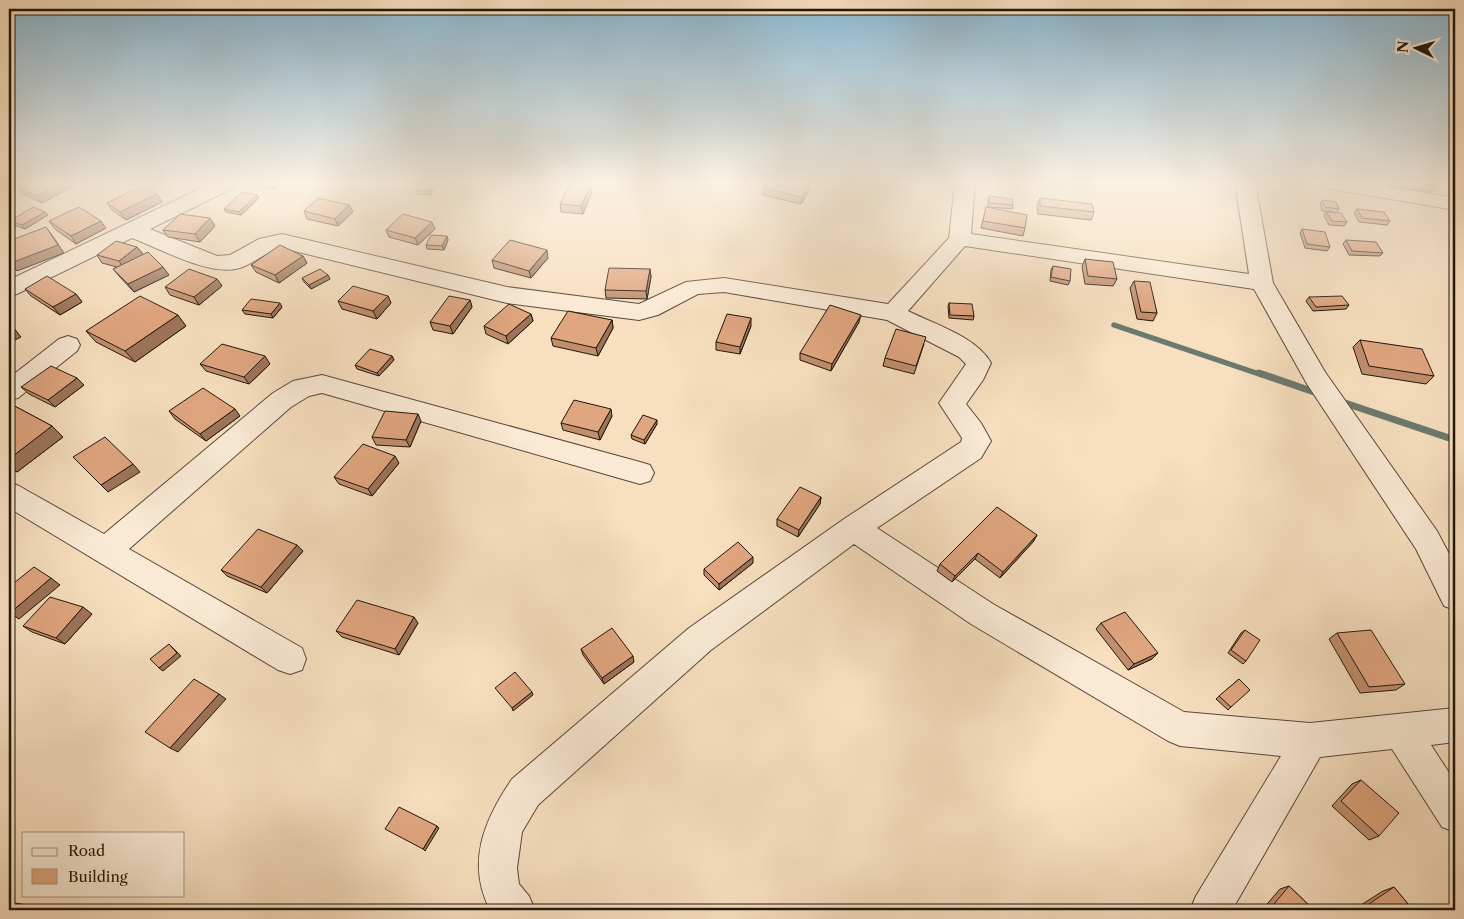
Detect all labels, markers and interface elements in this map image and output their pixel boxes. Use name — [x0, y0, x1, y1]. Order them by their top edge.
north arrow — [1392, 22, 1442, 72]
text: N — [1394, 40, 1413, 54]
legend — [22, 832, 185, 896]
text: Road — [68, 841, 105, 860]
text: Building — [68, 867, 128, 886]

